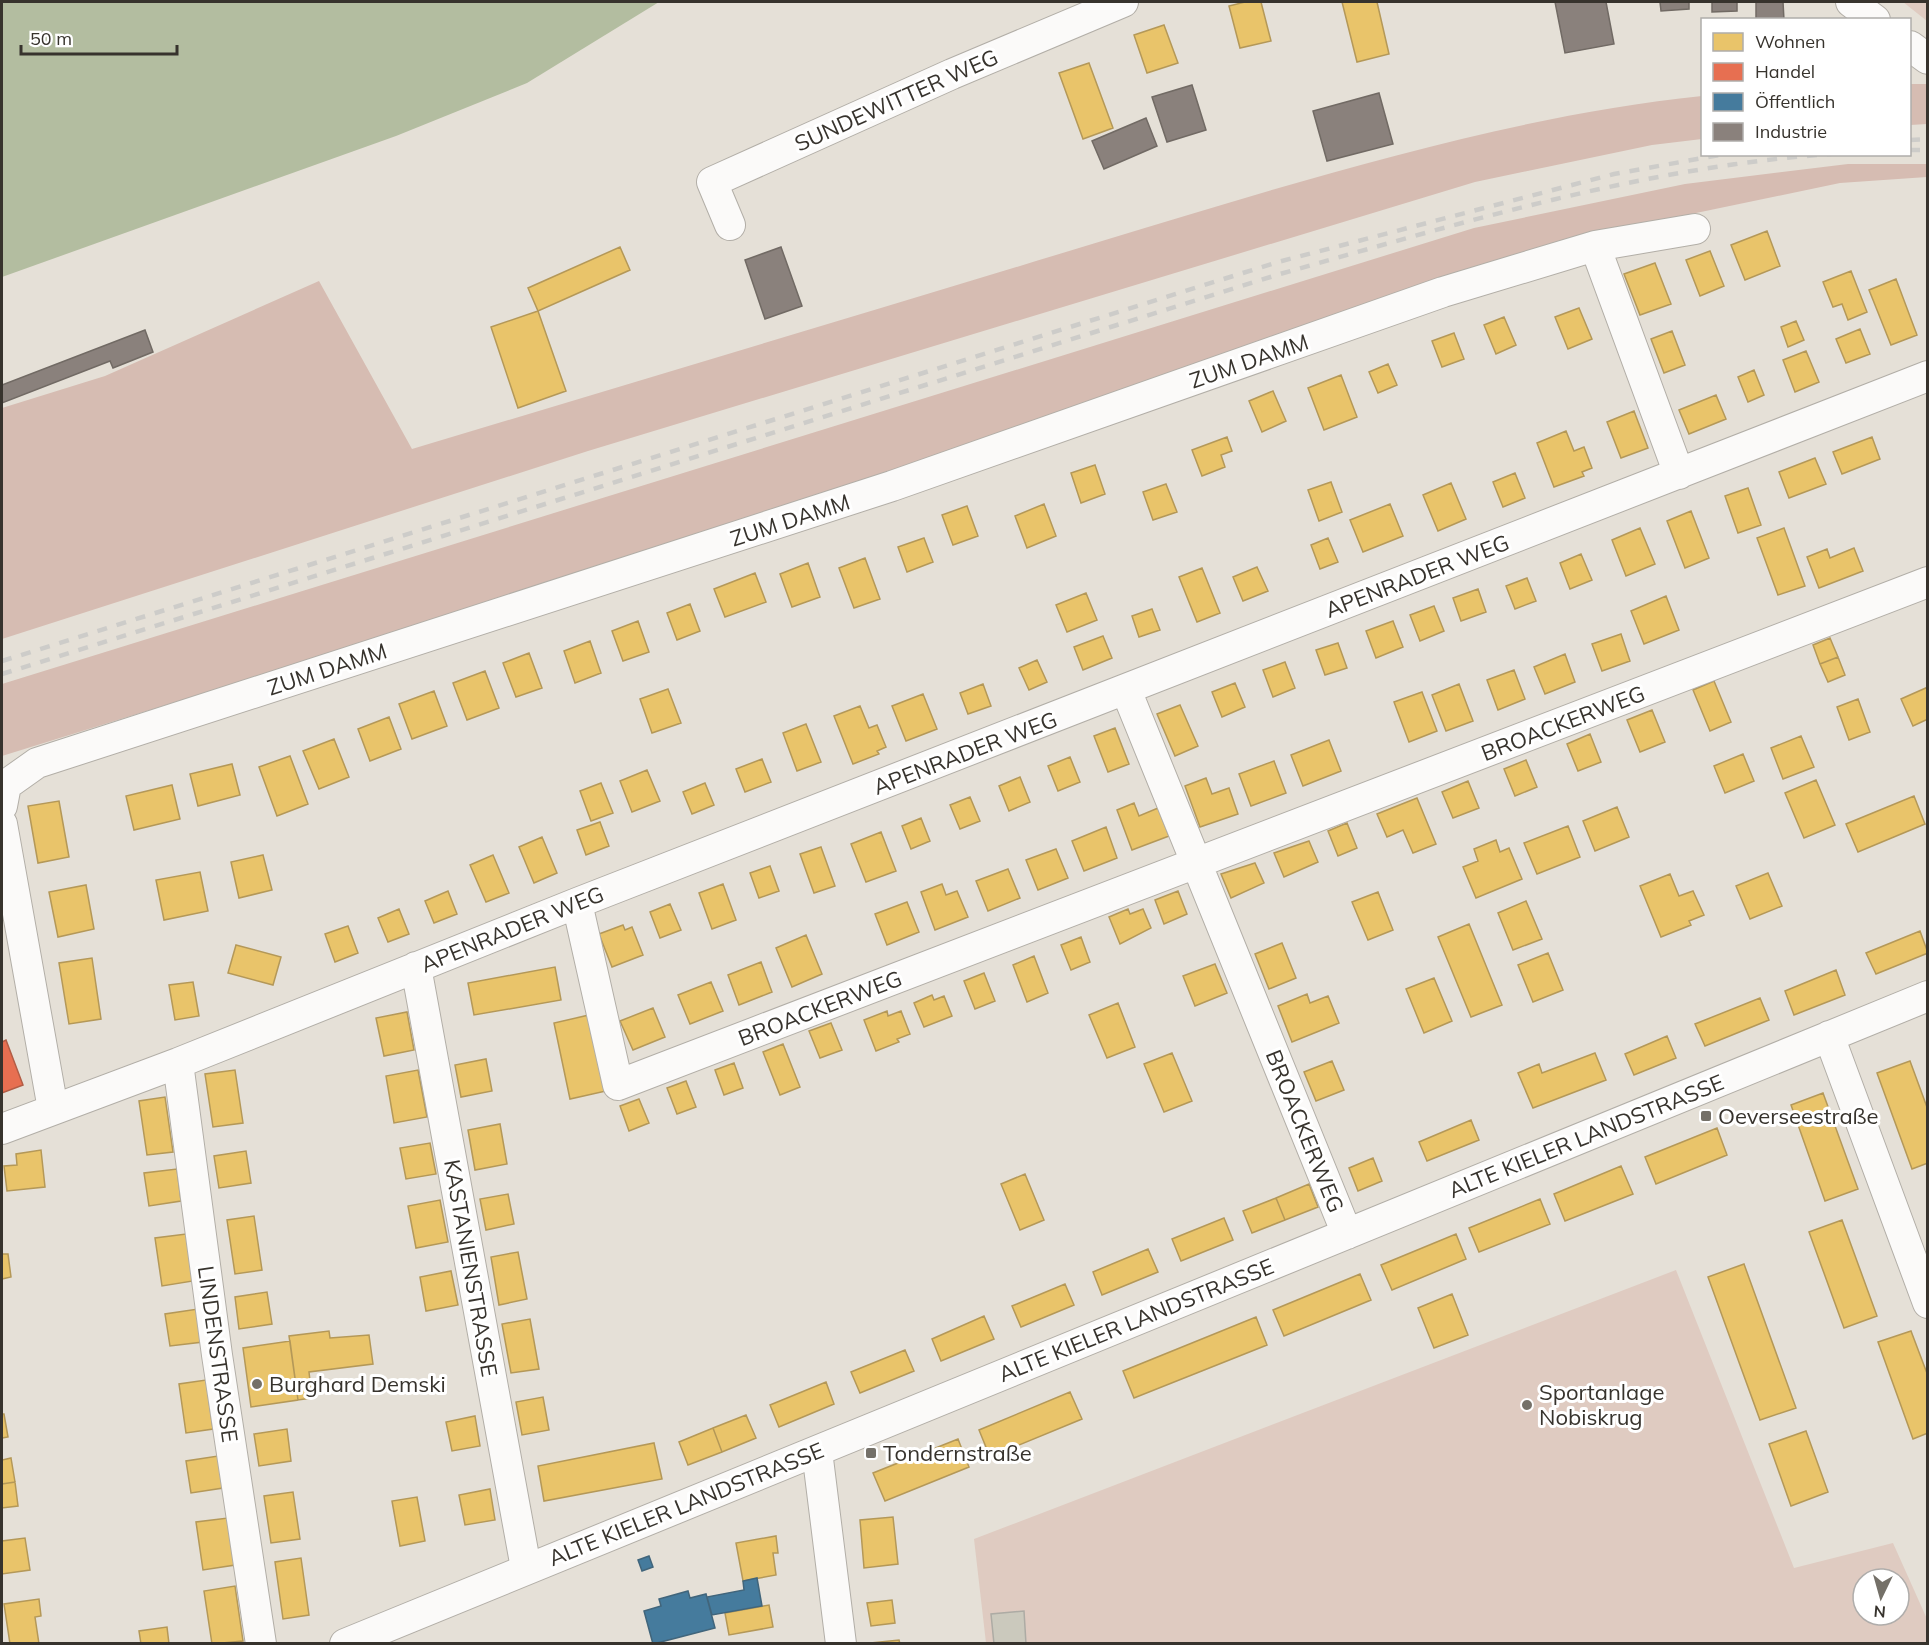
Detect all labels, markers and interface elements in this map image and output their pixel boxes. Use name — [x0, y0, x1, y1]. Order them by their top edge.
scale bar — [21, 18, 177, 56]
legend — [1701, 18, 1911, 156]
text: 50 m — [30, 27, 72, 50]
text: Wohnen — [1755, 30, 1826, 53]
street label: SUNDEWITTER WEG — [790, 43, 1002, 157]
text: Handel — [1755, 60, 1815, 83]
text: Öffentlich — [1755, 90, 1835, 113]
text: Industrie — [1755, 120, 1827, 143]
street label: ZUM DAMM — [1186, 328, 1312, 394]
street label: ZUM DAMM — [727, 488, 853, 552]
street label: APENRADER WEG — [1321, 528, 1513, 624]
street label: ZUM DAMM — [264, 637, 390, 701]
street label: BROACKERWEG — [1477, 679, 1649, 767]
street label: APENRADER WEG — [869, 705, 1061, 801]
street label: APENRADER WEG — [416, 880, 608, 978]
street label: BROACKERWEG — [734, 964, 906, 1052]
street label: BROACKERWEG — [1260, 1046, 1350, 1216]
street label: ALTE KIELER LANDSTRASSE — [1444, 1068, 1728, 1204]
place label: Oeverseestraße — [1718, 1102, 1879, 1130]
marker: Oeverseestraße — [1699, 1109, 1713, 1123]
street label: KASTANIENSTRASSE — [438, 1157, 504, 1379]
street label: ALTE KIELER LANDSTRASSE — [994, 1252, 1278, 1388]
street label: LINDENSTRASSE — [192, 1264, 244, 1444]
place label: Burghard Demski — [269, 1370, 446, 1398]
marker: Burghard Demski — [250, 1377, 264, 1391]
place label: Sportanlage Nobiskrug — [1539, 1378, 1665, 1431]
marker: Sportanlage Nobiskrug — [1520, 1398, 1534, 1412]
street label: ALTE KIELER LANDSTRASSE — [544, 1436, 828, 1572]
place label: Tondernstraße — [883, 1439, 1032, 1467]
marker: Tondernstraße — [864, 1446, 878, 1460]
north arrow — [1851, 1567, 1911, 1627]
text: N — [1873, 1601, 1887, 1622]

